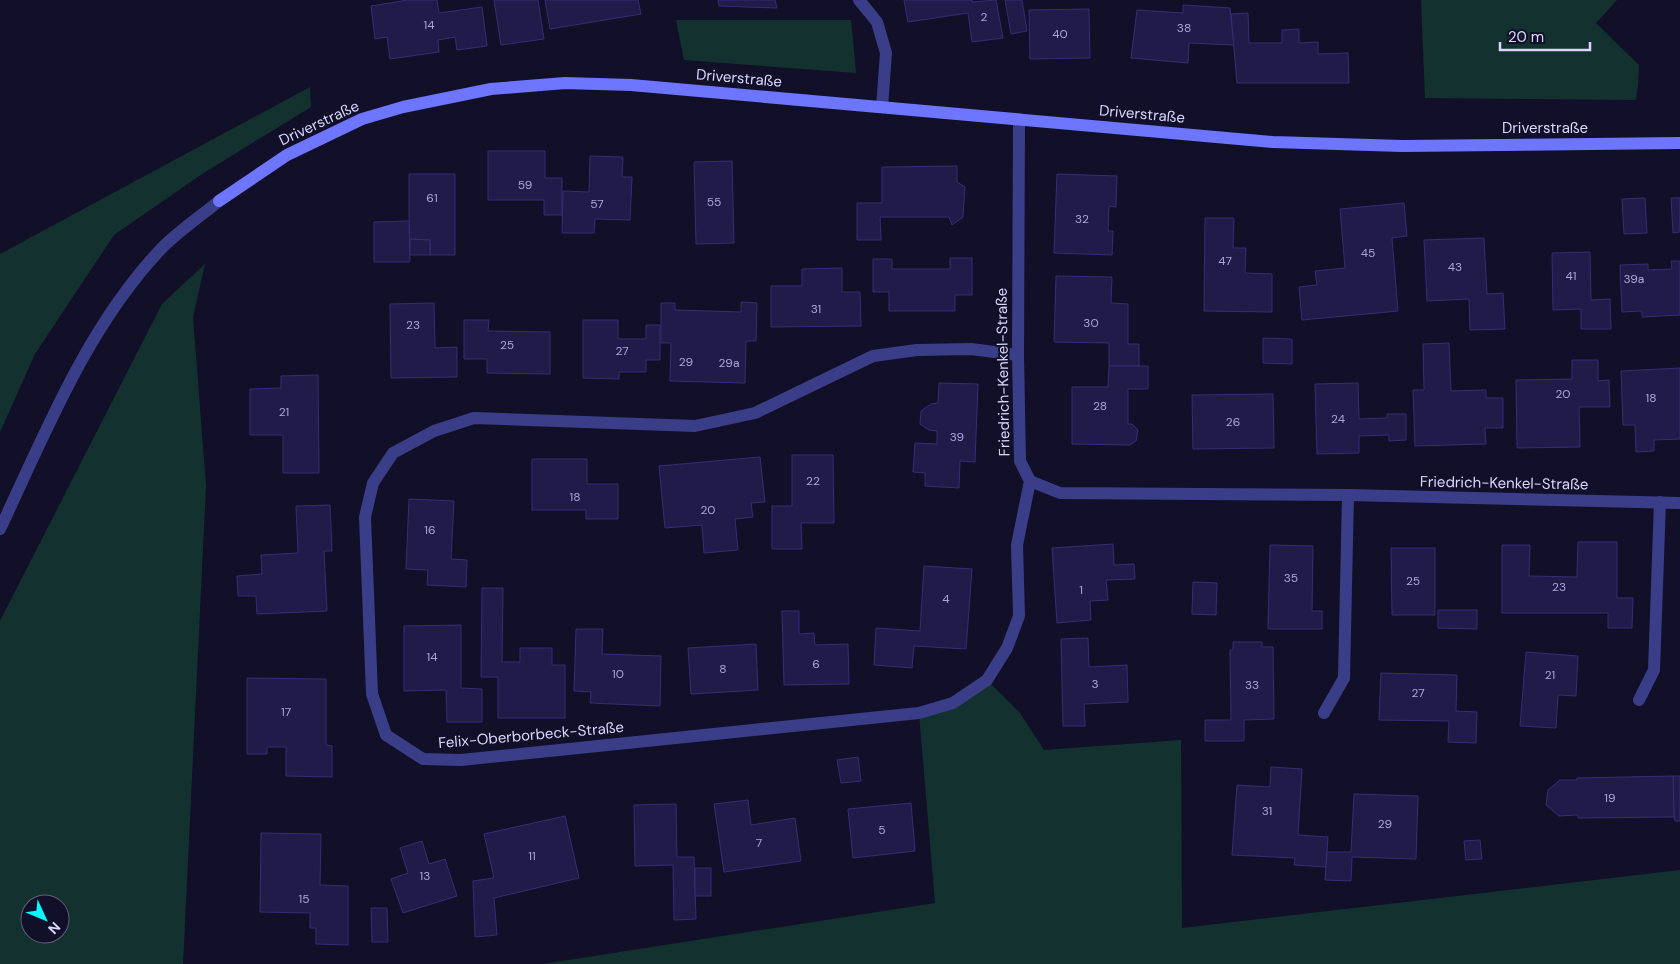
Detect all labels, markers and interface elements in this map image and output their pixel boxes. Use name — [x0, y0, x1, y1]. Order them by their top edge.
house number: 2 — [981, 9, 988, 25]
house number: 14 — [423, 17, 435, 33]
house number: 38 — [1177, 20, 1191, 36]
scale bar — [1500, 20, 1590, 52]
house number: 40 — [1052, 26, 1068, 42]
text: 20 m — [1508, 27, 1544, 47]
street label: Driverstraße — [695, 64, 783, 92]
street label: Driverstraße — [276, 96, 362, 150]
street label: Driverstraße — [1098, 100, 1186, 128]
street label: Driverstraße — [1502, 118, 1588, 138]
house number: 59 — [518, 177, 532, 193]
house number: 61 — [426, 190, 438, 206]
house number: 55 — [707, 194, 721, 210]
house number: 57 — [590, 196, 604, 212]
house number: 32 — [1075, 211, 1089, 227]
house number: 45 — [1361, 245, 1375, 261]
house number: 47 — [1218, 253, 1232, 269]
house number: 43 — [1448, 259, 1462, 275]
house number: 41 — [1565, 268, 1577, 284]
house number: 39a — [1624, 271, 1644, 287]
street label: Friedrich-Kenkel-Straße — [992, 288, 1014, 456]
house number: 31 — [811, 301, 821, 317]
house number: 30 — [1083, 315, 1099, 331]
house number: 23 — [406, 317, 420, 333]
house number: 25 — [500, 337, 514, 353]
house number: 27 — [615, 343, 629, 359]
house number: 29 — [679, 354, 693, 370]
house number: 29a — [719, 355, 739, 371]
house number: 20 — [1555, 386, 1571, 402]
house number: 18 — [1645, 390, 1657, 406]
house number: 28 — [1093, 398, 1107, 414]
house number: 21 — [279, 404, 289, 420]
house number: 24 — [1331, 411, 1345, 427]
house number: 26 — [1226, 414, 1240, 430]
house number: 39 — [950, 429, 964, 445]
street label: Friedrich-Kenkel-Straße — [1420, 472, 1588, 494]
house number: 22 — [806, 473, 820, 489]
house number: 18 — [569, 489, 581, 505]
house number: 20 — [700, 502, 716, 518]
house number: 16 — [424, 522, 436, 538]
house number: 35 — [1284, 570, 1298, 586]
house number: 25 — [1406, 573, 1420, 589]
house number: 23 — [1552, 579, 1566, 595]
house number: 1 — [1079, 582, 1083, 598]
house number: 4 — [942, 591, 950, 607]
house number: 14 — [426, 649, 438, 665]
house number: 6 — [812, 656, 820, 672]
house number: 8 — [719, 661, 727, 677]
house number: 10 — [612, 666, 624, 682]
house number: 21 — [1545, 667, 1555, 683]
house number: 3 — [1091, 676, 1099, 692]
house number: 33 — [1245, 677, 1259, 693]
house number: 27 — [1411, 685, 1425, 701]
house number: 17 — [281, 704, 291, 720]
street label: Felix-Oberborbeck-Straße — [437, 717, 625, 753]
house number: 19 — [1604, 790, 1616, 806]
house number: 31 — [1262, 803, 1272, 819]
house number: 29 — [1378, 816, 1392, 832]
house number: 5 — [878, 822, 886, 838]
house number: 7 — [756, 835, 762, 851]
house number: 11 — [528, 848, 536, 864]
house number: 13 — [420, 868, 430, 884]
house number: 15 — [298, 891, 310, 907]
north arrow — [20, 894, 70, 944]
text: N — [44, 918, 64, 938]

